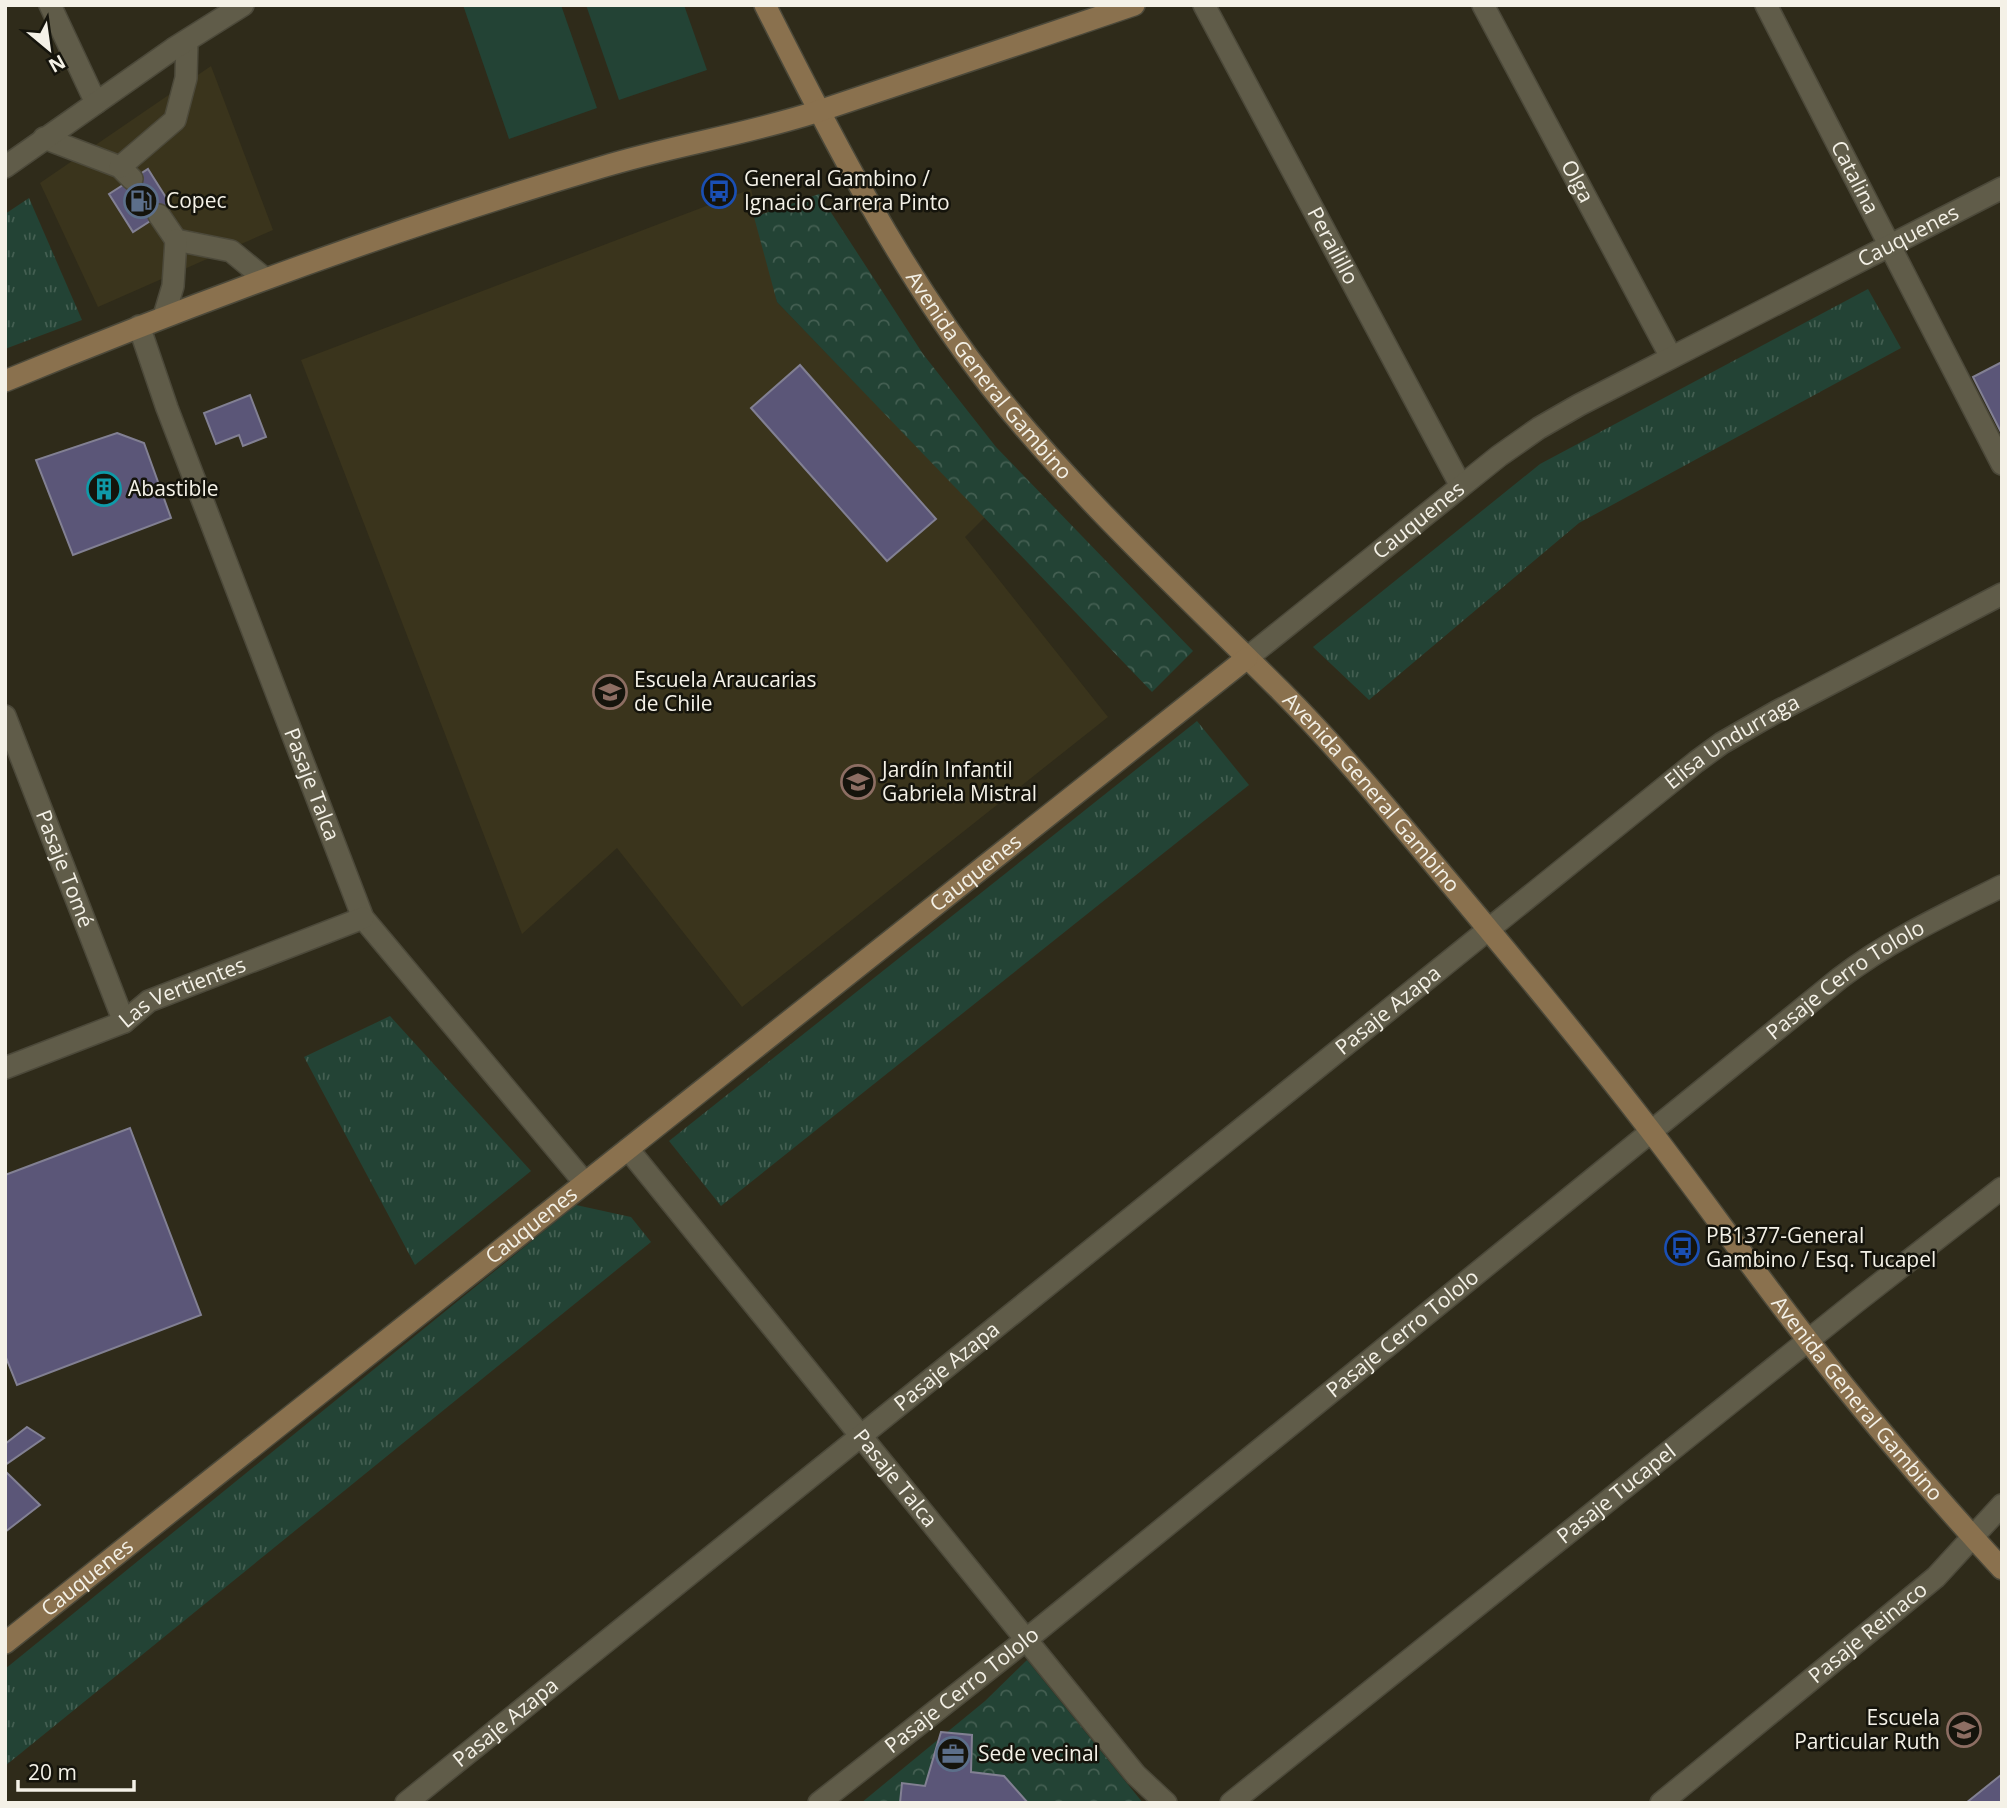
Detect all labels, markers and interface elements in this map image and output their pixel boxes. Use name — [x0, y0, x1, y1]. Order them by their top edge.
north arrow — [14, 14, 84, 84]
text: N — [44, 49, 70, 79]
street label: Catalina — [1825, 135, 1886, 219]
street label: Olga — [1555, 155, 1601, 207]
place label: General Gambino / Ignacio Carrera Pinto — [744, 164, 950, 216]
bus stop icon: General Gambino / Ignacio Carrera Pinto — [700, 172, 738, 210]
fuel station icon: Copec — [122, 182, 160, 220]
place label: Copec — [166, 186, 227, 214]
street label: Cauquenes — [1852, 198, 1963, 273]
street label: Perailillo — [1301, 202, 1366, 289]
street label: Avenida General Gambino — [900, 265, 1079, 485]
building icon: Abastible — [85, 470, 123, 508]
place label: Abastible — [128, 474, 219, 502]
street label: Cauquenes — [1366, 474, 1470, 565]
place label: Escuela Araucarias de Chile — [634, 665, 817, 717]
school or university icon: Escuela Araucarias de Chile — [591, 673, 629, 711]
street label: Avenida General Gambino — [1277, 686, 1467, 898]
street label: Elisa Undurraga — [1658, 687, 1804, 795]
street label: Pasaje Talca — [278, 724, 347, 845]
place label: Jardín Infantil Gabriela Mistral — [880, 755, 1037, 807]
school or university icon: Jardín Infantil Gabriela Mistral — [839, 763, 877, 801]
street label: Pasaje Tomé — [30, 806, 101, 931]
street label: Cauquenes — [923, 827, 1027, 917]
street label: Pasaje Cerro Tololo — [1760, 913, 1929, 1046]
street label: Las Vertientes — [112, 950, 249, 1034]
street label: Pasaje Azapa — [1329, 959, 1446, 1061]
street label: Cauquenes — [479, 1179, 583, 1270]
place label: PB1377-General Gambino / Esq. Tucapel — [1706, 1221, 1936, 1273]
bus stop icon: PB1377-General Gambino / Esq. Tucapel — [1663, 1229, 1701, 1267]
street label: Pasaje Cerro Tololo — [1320, 1262, 1484, 1403]
street label: Avenida General Gambino — [1766, 1290, 1950, 1507]
street label: Pasaje Azapa — [888, 1315, 1005, 1417]
street label: Pasaje Talca — [848, 1423, 944, 1533]
street label: Pasaje Tucapel — [1551, 1437, 1681, 1549]
street label: Cauquenes — [35, 1532, 138, 1622]
street label: Pasaje Reinaco — [1802, 1575, 1933, 1689]
street label: Pasaje Cerro Tololo — [878, 1620, 1044, 1759]
street label: Pasaje Azapa — [446, 1671, 564, 1773]
place label: Escuela Particular Ruth — [1794, 1703, 1940, 1755]
school or university icon: Escuela Particular Ruth — [1945, 1711, 1983, 1749]
office icon: Sede vecinal — [934, 1735, 972, 1773]
place label: Sede vecinal — [978, 1739, 1099, 1767]
scale bar — [18, 1748, 133, 1792]
text: 20 m — [28, 1758, 77, 1786]

